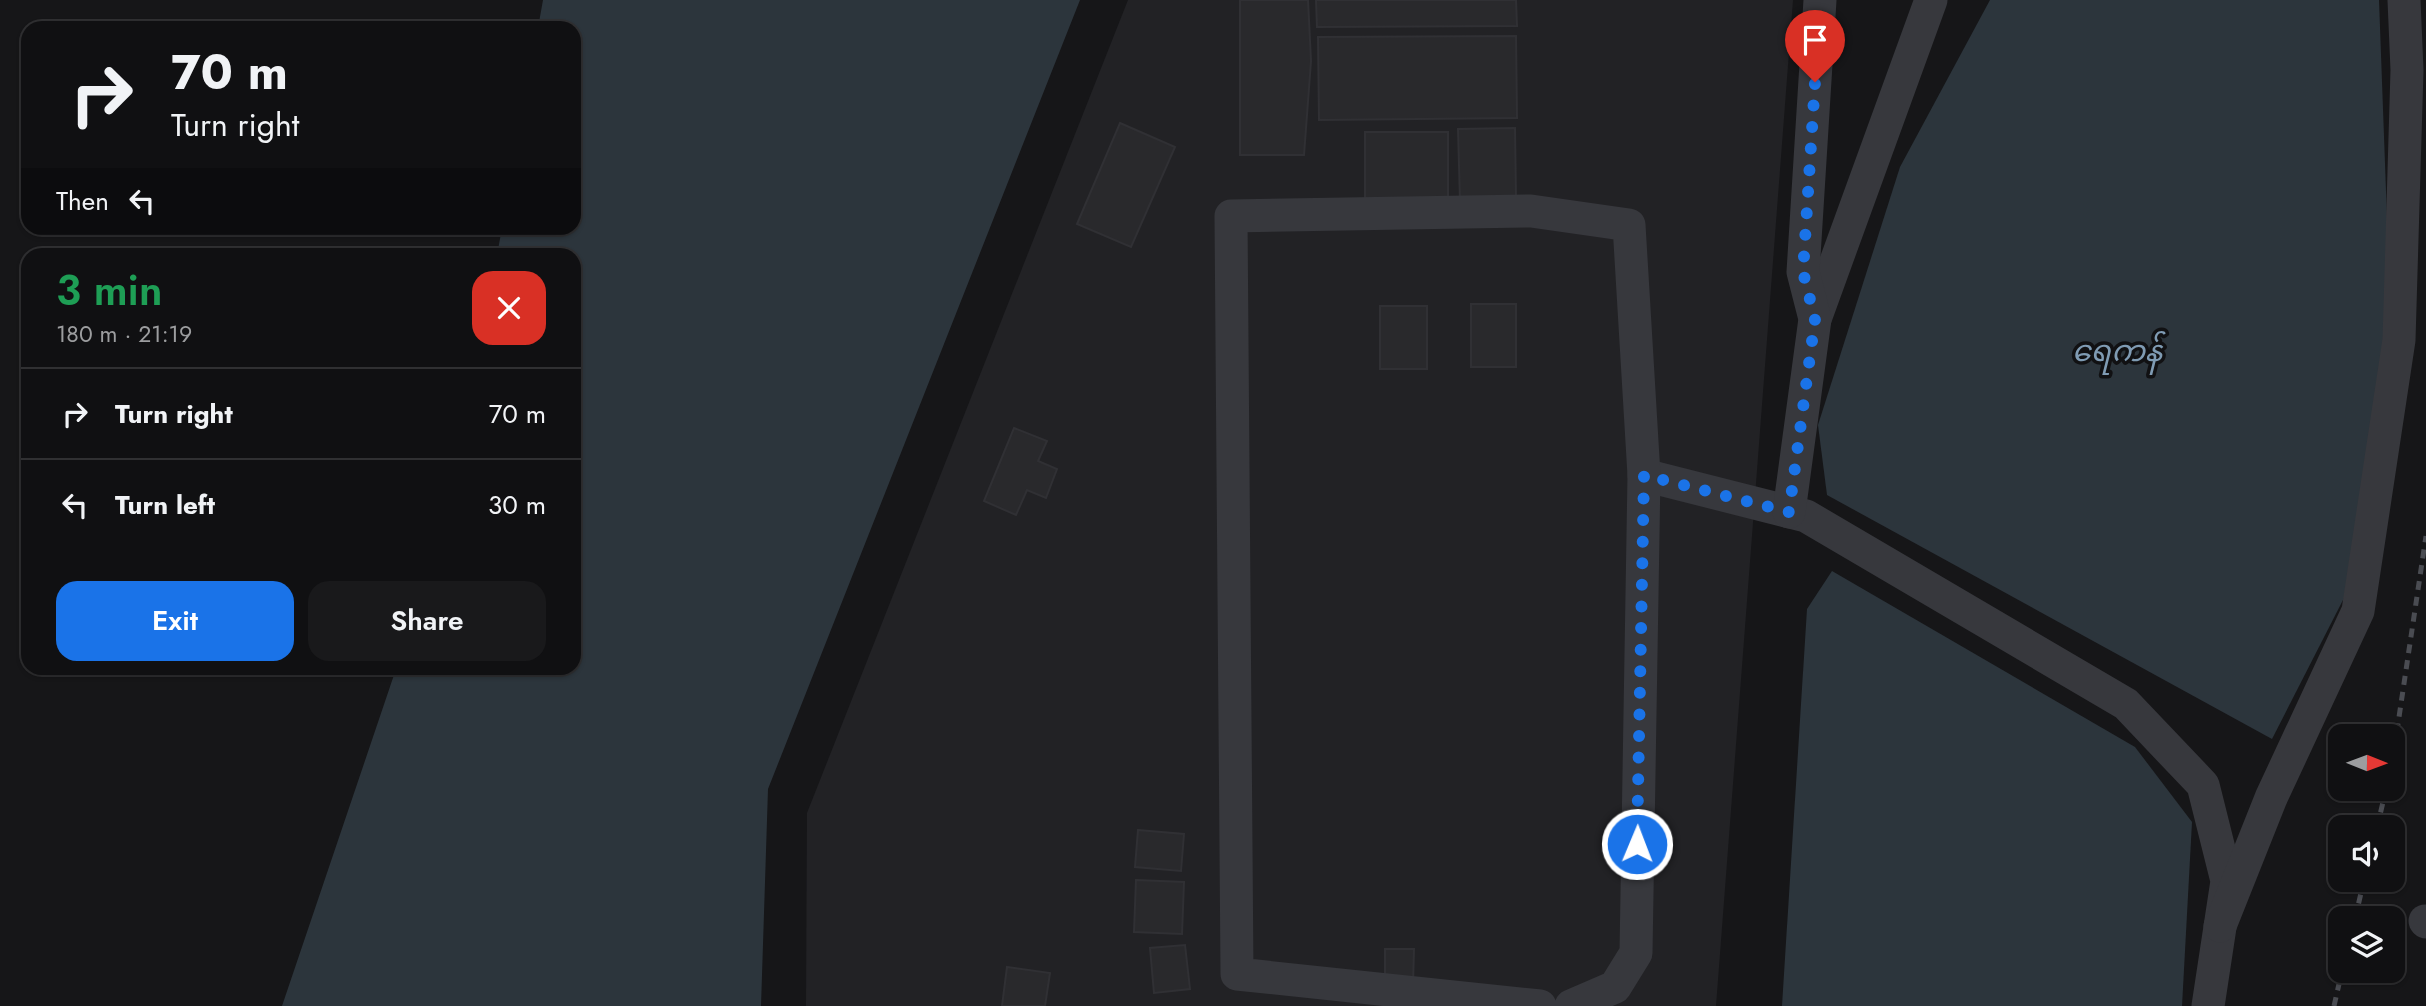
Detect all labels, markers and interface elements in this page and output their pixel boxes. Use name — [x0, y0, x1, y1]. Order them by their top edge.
pin — [1785, 10, 1845, 82]
icon: arrive — [1796, 21, 1834, 59]
text: 70 m — [171, 37, 288, 107]
icon: right — [56, 49, 147, 140]
text: Turn right — [171, 102, 300, 148]
text: Then — [56, 182, 109, 220]
icon: left — [123, 182, 161, 220]
text: 3 min — [56, 260, 162, 321]
button: close — [472, 271, 546, 345]
text: 180 m · 21:19 — [56, 317, 192, 351]
water label: ရေကန် — [2072, 329, 2166, 376]
icon: right — [56, 395, 94, 433]
text: Turn right — [115, 395, 233, 433]
text: 70 m — [489, 395, 546, 433]
icon: left — [56, 486, 94, 524]
text: Turn left — [115, 486, 215, 524]
text: 30 m — [488, 486, 546, 524]
button: Exit — [56, 581, 294, 661]
button: Share — [308, 581, 546, 661]
north arrow — [2328, 724, 2404, 802]
map controls — [2328, 724, 2405, 983]
position arrow — [1600, 807, 1674, 881]
button: sound — [2328, 815, 2405, 892]
button: layers — [2328, 906, 2405, 983]

